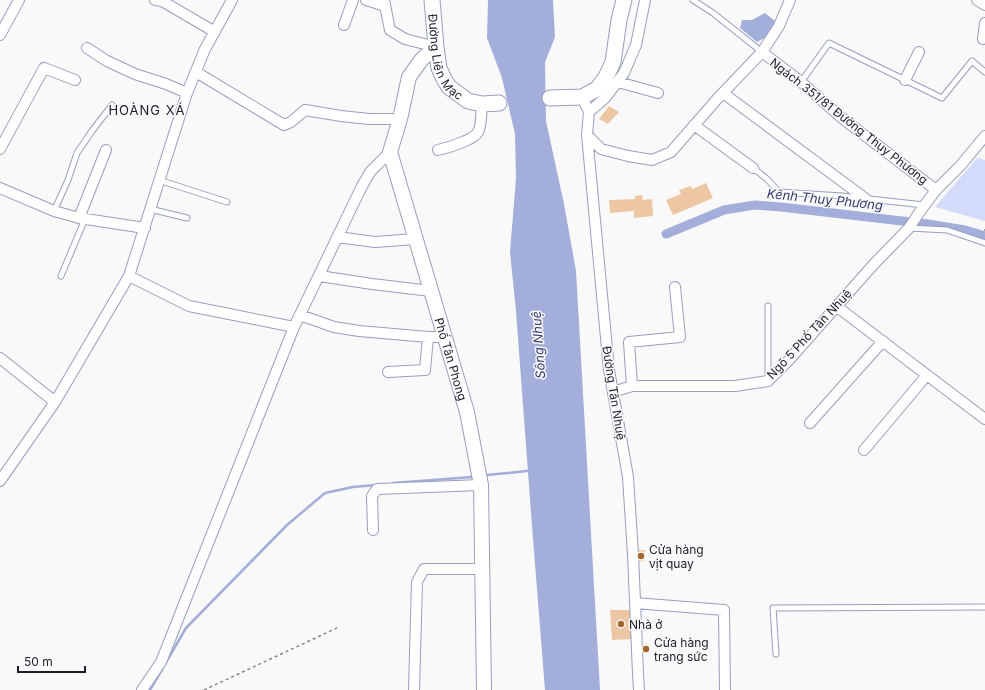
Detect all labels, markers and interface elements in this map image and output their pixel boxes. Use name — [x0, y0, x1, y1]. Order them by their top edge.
street label: Đường Liên Mạc — [426, 13, 467, 103]
street label: Ngách 351/81 Đường Thụy Phương — [767, 55, 931, 187]
district label: HOÀNG XÁ — [108, 102, 186, 118]
water label: Kênh Thuỵ Phương — [766, 185, 884, 213]
street label: Ngõ 5 Phố Tân Nhuệ — [764, 286, 854, 382]
water label: Sông Nhuệ — [528, 310, 548, 380]
street label: Phố Tân Phong — [432, 316, 471, 402]
street label: Đường Tân Nhuệ — [599, 345, 629, 441]
place label: Cửa hàng vịt quay — [649, 542, 704, 571]
marker: Cửa hàng vịt quay — [636, 551, 646, 561]
place label: Nhà ở — [629, 617, 662, 632]
marker: Nhà ở — [616, 619, 626, 629]
place label: Cửa hàng trang sức — [654, 635, 709, 664]
marker: Cửa hàng trang sức — [641, 644, 651, 654]
scale bar — [18, 648, 85, 674]
text: 50 m — [24, 654, 53, 669]

